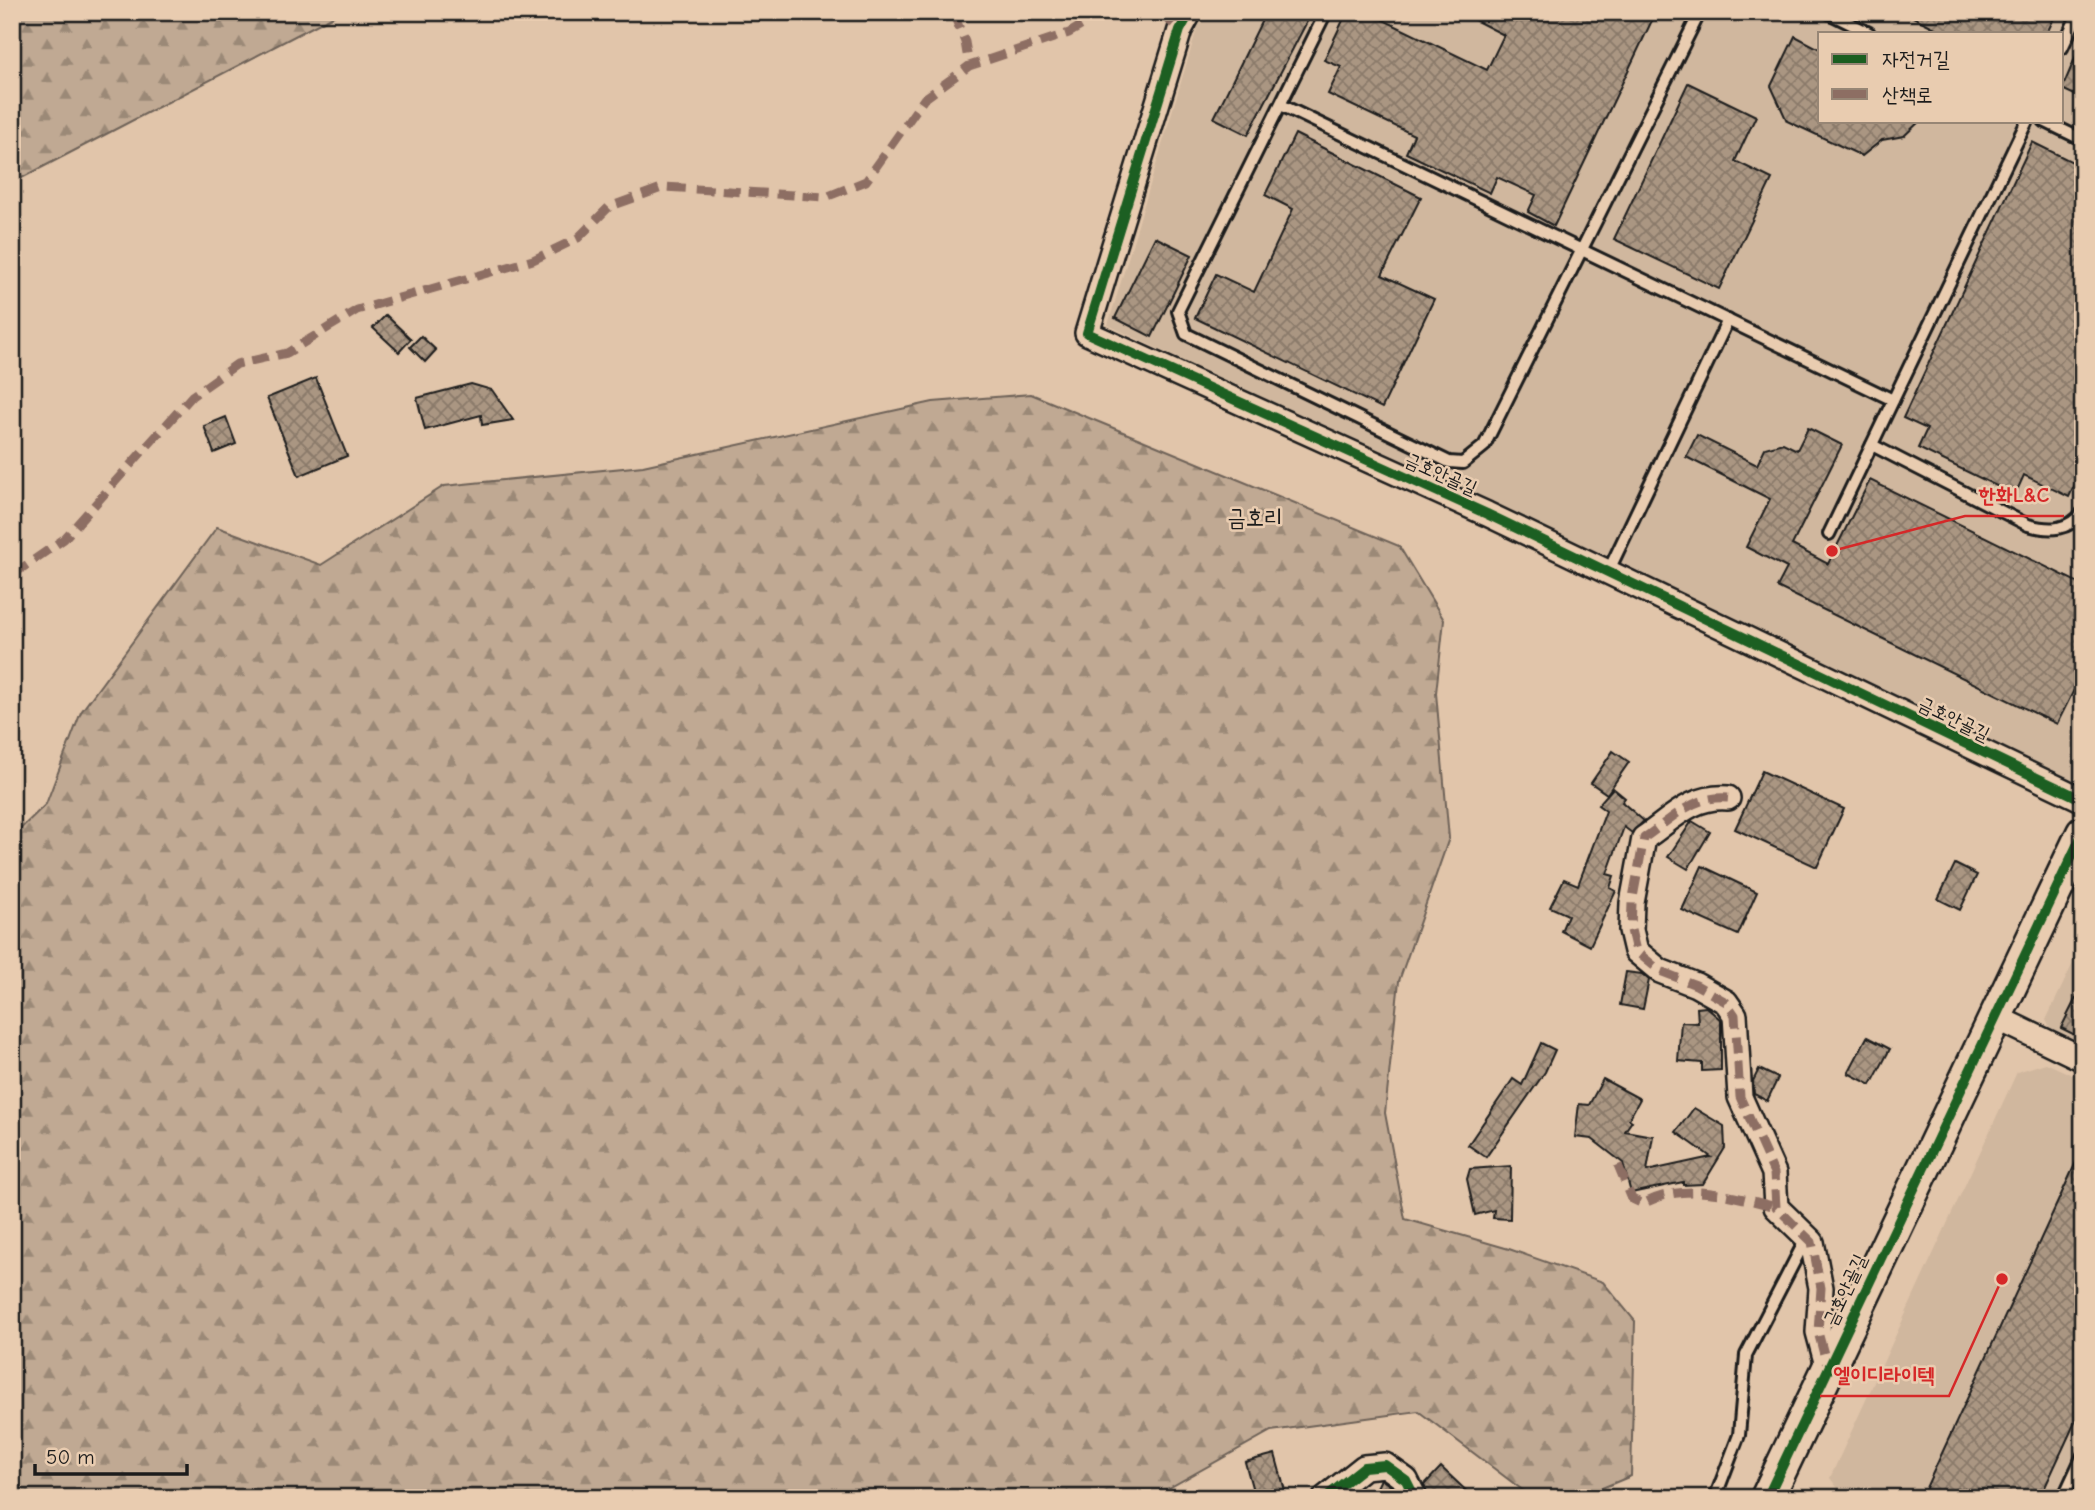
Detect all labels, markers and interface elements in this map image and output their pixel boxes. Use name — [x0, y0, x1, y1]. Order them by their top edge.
legend — [1818, 32, 2064, 122]
text: 자전거길 — [1882, 47, 1950, 71]
text: 산책로 — [1882, 83, 1933, 107]
street label: 금호안골길 — [1402, 448, 1480, 500]
callout: 한화L&C — [1965, 474, 2064, 516]
text: 한화L&C — [1978, 483, 2050, 507]
district label: 금호리 — [1227, 504, 1283, 531]
street label: 금호안골길 — [1915, 692, 1993, 746]
street label: 금호안골길 — [1819, 1251, 1871, 1329]
callout: 엘이디라이텍 — [1820, 1354, 1949, 1396]
text: 엘이디라이텍 — [1833, 1363, 1935, 1387]
scale bar — [35, 1433, 187, 1477]
text: 50 m — [46, 1445, 95, 1469]

